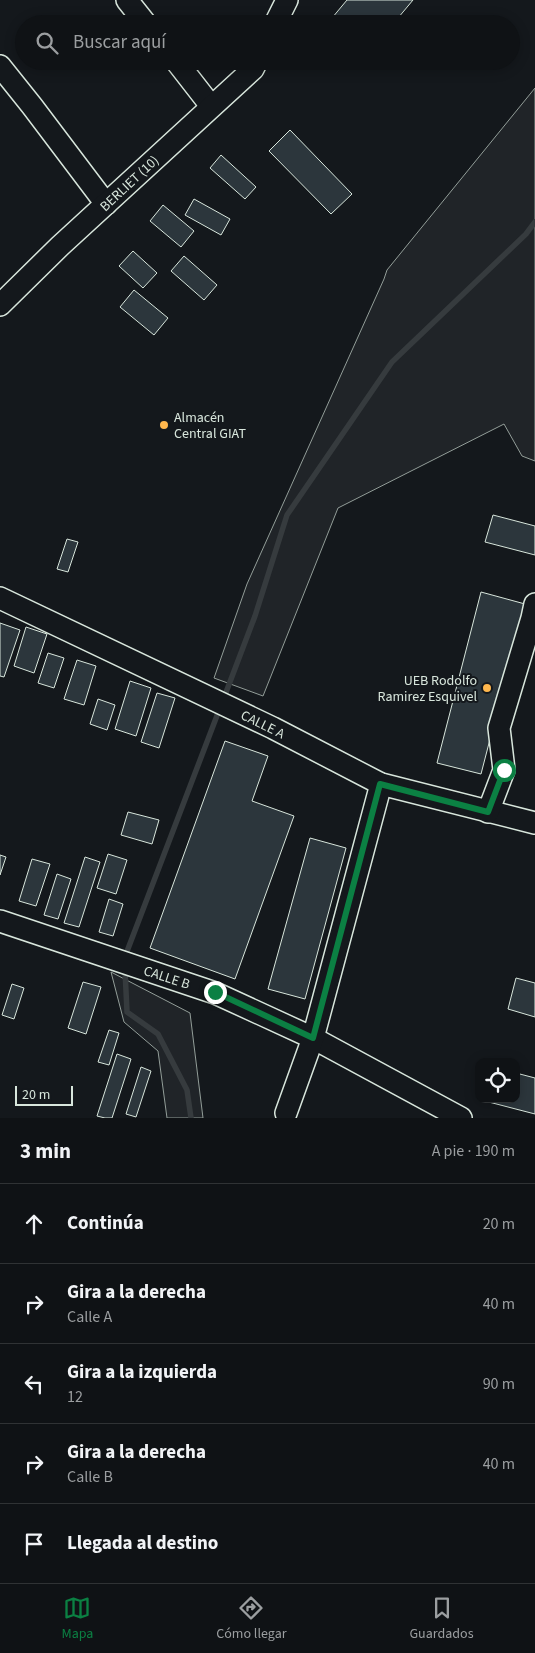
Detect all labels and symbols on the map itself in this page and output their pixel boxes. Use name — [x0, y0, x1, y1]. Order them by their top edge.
street label: BERLIET (10) — [96, 151, 164, 216]
place label: Almacén Central GIAT — [174, 408, 246, 444]
marker: Almacén Central GIAT — [158, 419, 170, 431]
place label: UEB Rodolfo Ramirez Esquivel — [377, 671, 477, 707]
marker: UEB Rodolfo Ramirez Esquivel — [481, 682, 493, 694]
street label: CALLE A — [237, 706, 288, 744]
route start — [493, 759, 516, 782]
street label: CALLE B — [141, 961, 192, 995]
route end — [204, 981, 227, 1004]
scale bar — [15, 1083, 72, 1106]

